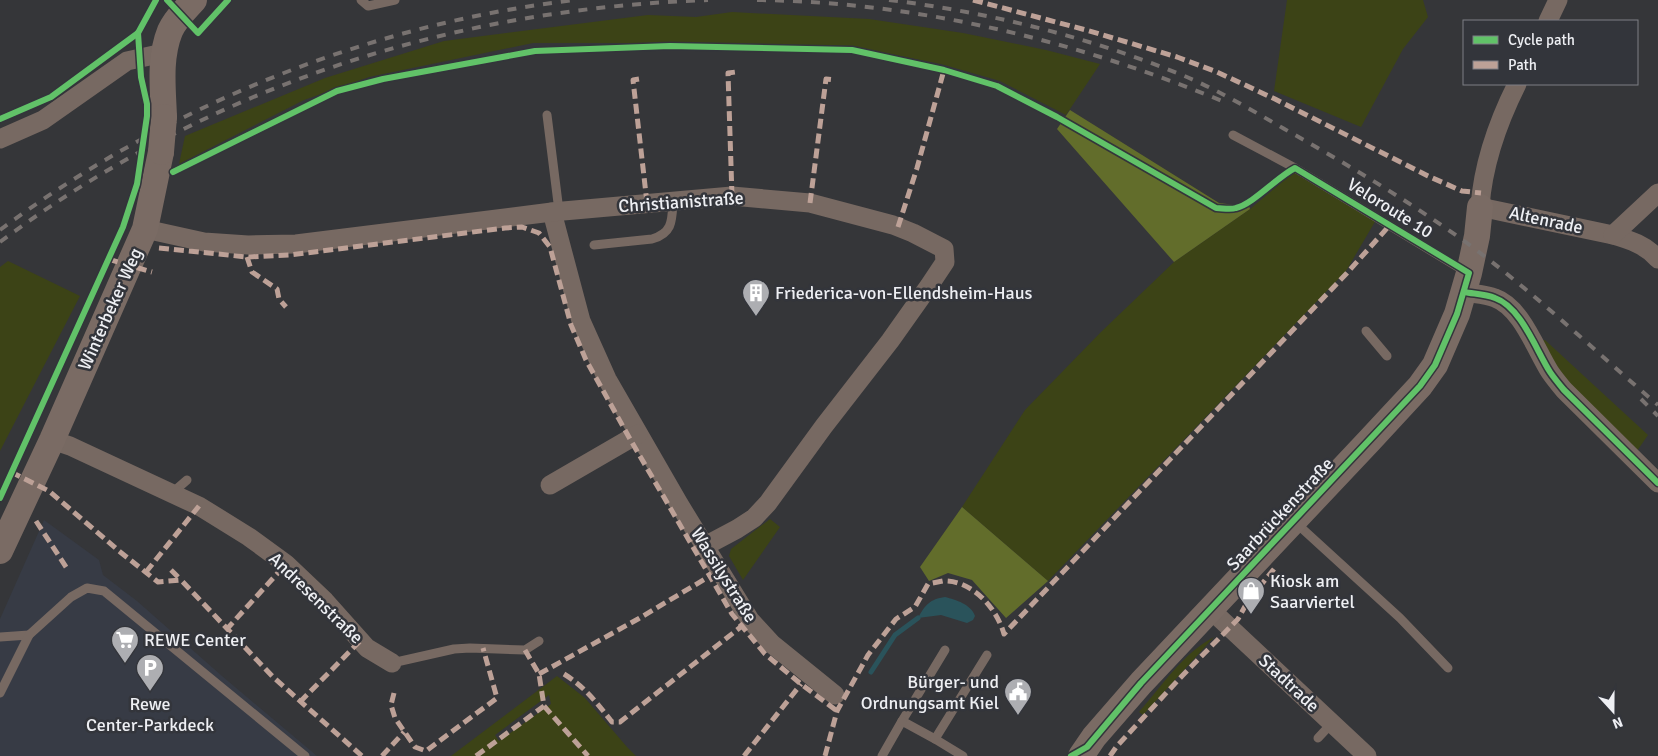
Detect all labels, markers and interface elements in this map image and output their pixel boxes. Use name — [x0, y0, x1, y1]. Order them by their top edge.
legend — [1463, 20, 1638, 85]
text: Cycle path — [1508, 31, 1575, 49]
text: Path — [1508, 56, 1537, 74]
street label: Veloroute 10 — [1343, 173, 1437, 243]
street label: Christianistraße — [618, 187, 744, 217]
street label: Altenrade — [1507, 201, 1585, 239]
street label: Winterbeker Weg — [73, 244, 147, 374]
building icon: Friederica-von-Ellendsheim-Haus — [741, 278, 771, 317]
place label: Friederica-von-Ellendsheim-Haus — [775, 282, 1033, 304]
street label: Saarbrückenstraße — [1222, 453, 1338, 575]
street label: Wassilystraße — [686, 523, 762, 627]
street label: Andresenstraße — [264, 548, 368, 648]
place label: Kiosk am Saarviertel — [1270, 570, 1355, 613]
shop icon: Kiosk am Saarviertel — [1236, 576, 1266, 615]
supermarket icon: REWE Center — [110, 625, 140, 664]
place label: REWE Center — [144, 629, 246, 651]
street label: Stadtrade — [1254, 649, 1324, 717]
parking icon: Rewe Center-Parkdeck — [135, 653, 165, 692]
place label: Bürger- und Ordnungsamt Kiel — [861, 671, 999, 714]
public building icon: Bürger- und Ordnungsamt Kiel — [1003, 677, 1033, 716]
north arrow — [1588, 686, 1638, 736]
place label: Rewe Center-Parkdeck — [86, 693, 214, 736]
text: N — [1610, 713, 1625, 732]

